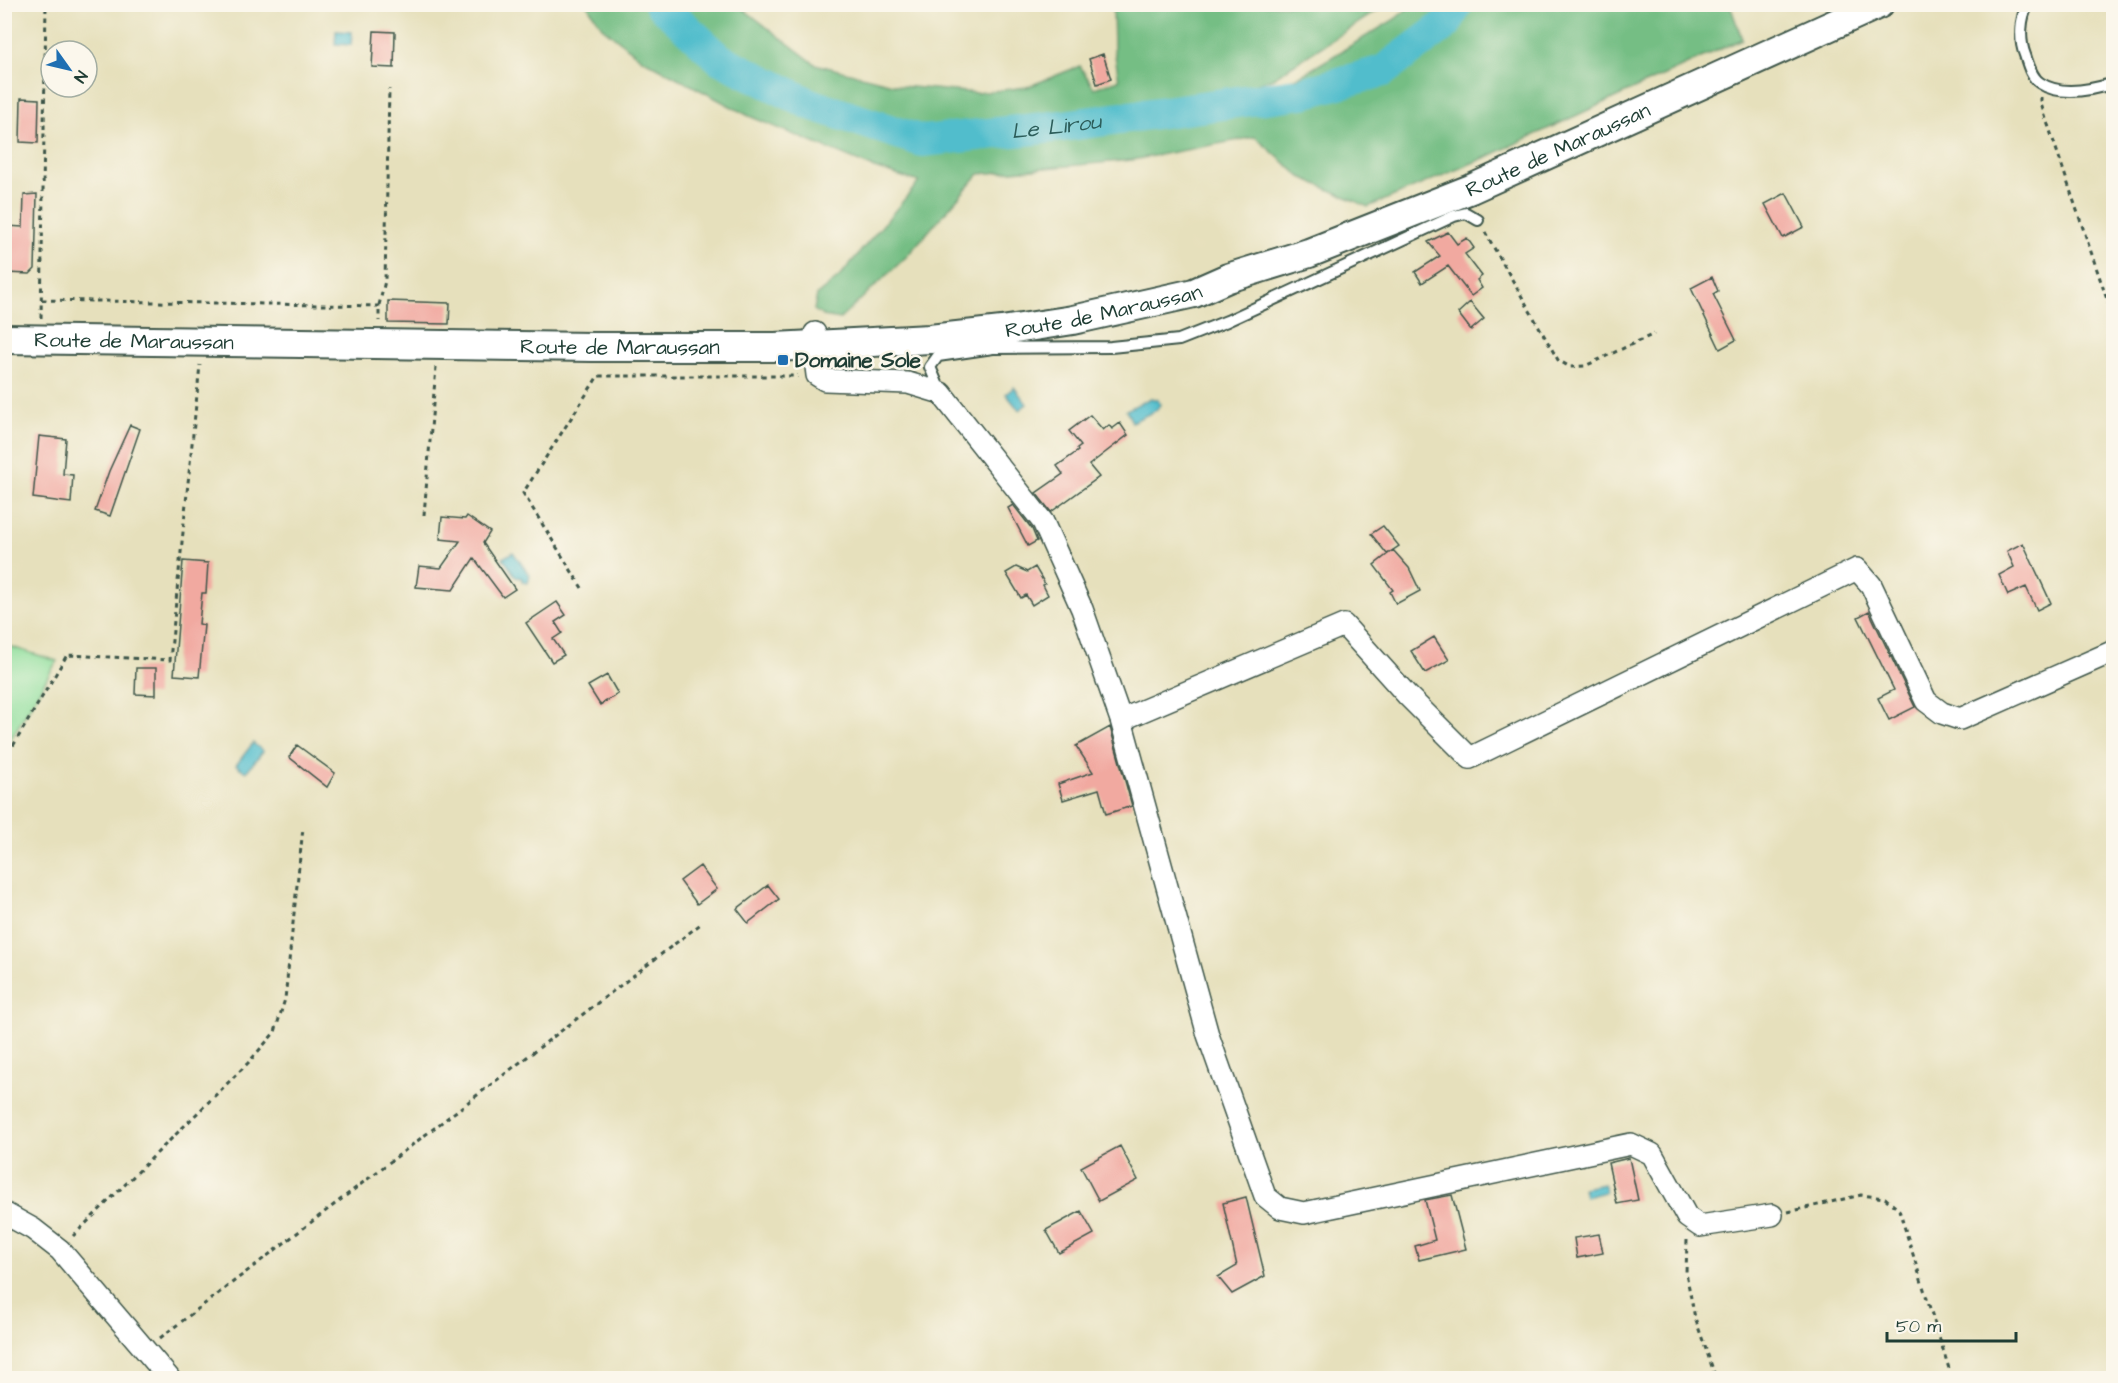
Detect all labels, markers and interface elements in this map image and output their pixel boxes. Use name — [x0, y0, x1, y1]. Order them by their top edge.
north arrow — [39, 39, 99, 99]
text: N — [69, 67, 93, 87]
street label: Route de Maraussan — [1461, 95, 1655, 204]
water label: Le Lirou — [1010, 105, 1105, 147]
street label: Route de Maraussan — [1003, 277, 1207, 345]
street label: Route de Maraussan — [34, 325, 234, 357]
street label: Route de Maraussan — [520, 332, 720, 362]
place label: Domaine Sole — [795, 346, 922, 375]
marker: Domaine Sole — [776, 353, 790, 367]
scale bar — [1887, 1305, 2016, 1343]
text: 50 m — [1896, 1314, 1941, 1339]

